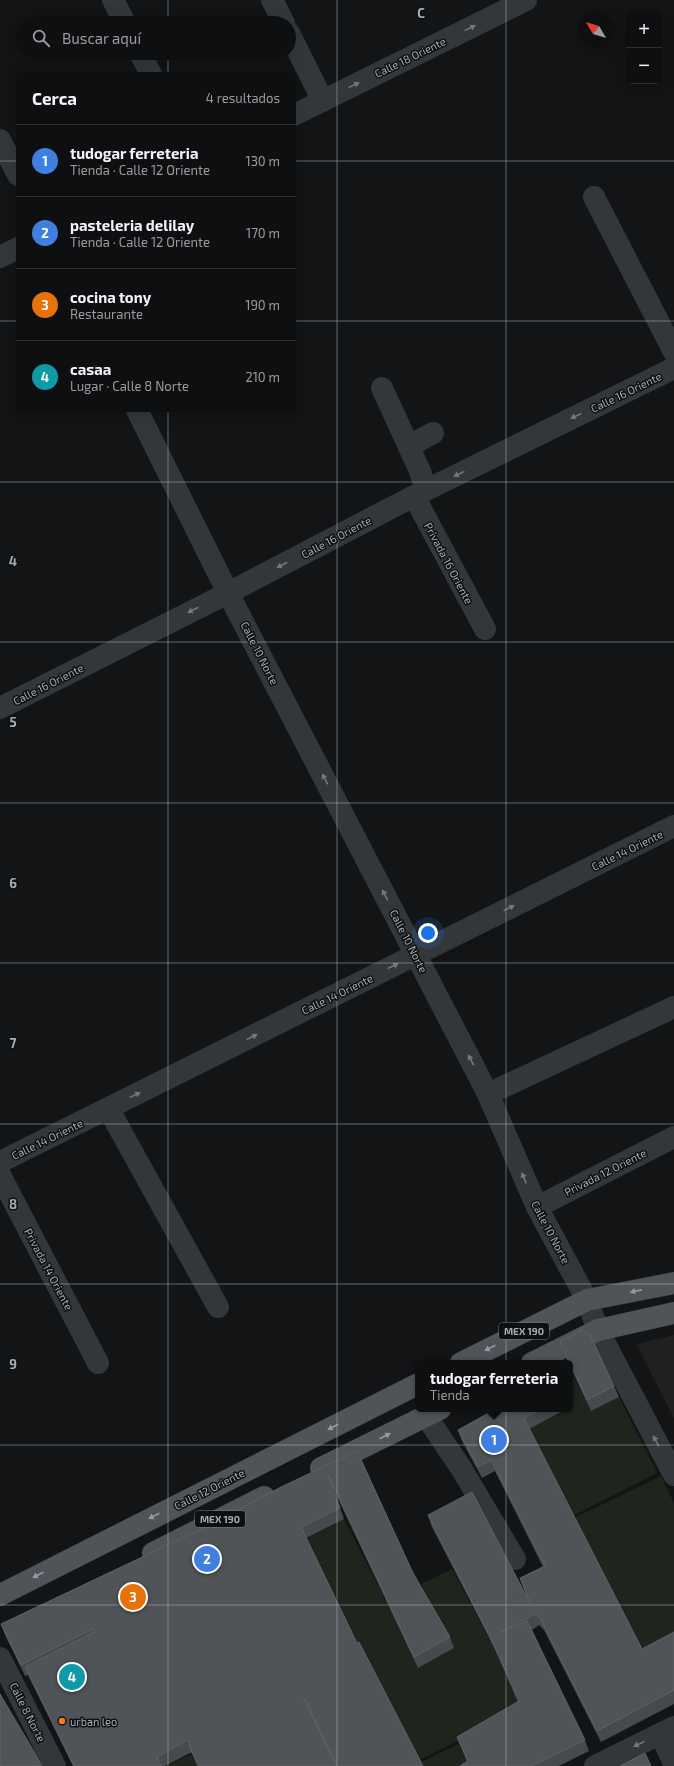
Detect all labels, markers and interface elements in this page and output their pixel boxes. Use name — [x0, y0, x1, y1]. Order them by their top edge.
text: C — [417, 5, 425, 21]
north arrow — [578, 12, 614, 48]
map controls — [626, 12, 662, 84]
button: + — [626, 12, 662, 48]
search box — [16, 16, 296, 60]
one-way arrow — [465, 25, 476, 31]
icon: search — [30, 27, 52, 49]
text: Buscar aquí — [62, 29, 141, 47]
street label: Calle 18 Oriente — [372, 34, 448, 80]
button: − — [626, 48, 662, 84]
one-way arrow — [348, 82, 360, 88]
text: Cerca — [32, 88, 77, 108]
text: 4 resultados — [206, 90, 280, 106]
text: tudogar ferreteria — [70, 144, 198, 162]
text: 1 — [42, 153, 48, 169]
text: 130 m — [245, 153, 280, 169]
text: Tienda · Calle 12 Oriente — [70, 162, 210, 178]
text: pasteleria delilay — [70, 216, 194, 234]
text: 2 — [41, 225, 49, 241]
text: 170 m — [246, 225, 280, 241]
text: Tienda · Calle 12 Oriente — [70, 234, 210, 250]
text: cocina tony — [70, 288, 151, 306]
text: 3 — [41, 297, 49, 313]
text: 190 m — [245, 297, 280, 313]
text: Restaurante — [70, 306, 143, 322]
text: casaa — [70, 360, 111, 378]
text: 4 — [41, 369, 49, 385]
text: 210 m — [245, 369, 280, 385]
street label: Calle 16 Oriente — [588, 369, 664, 415]
text: Lugar · Calle 8 Norte — [70, 378, 189, 394]
one-way arrow — [570, 413, 582, 420]
one-way arrow — [454, 471, 465, 477]
street label: Calle 16 Oriente — [299, 513, 373, 561]
street label: Privada 16 Oriente — [422, 520, 476, 606]
text: 4 — [9, 553, 17, 569]
one-way arrow — [276, 562, 287, 568]
one-way arrow — [188, 607, 199, 614]
street label: Calle 10 Norte — [239, 619, 282, 687]
street label: Calle 16 Oriente — [11, 661, 85, 707]
text: 5 — [9, 714, 17, 730]
one-way arrow — [322, 774, 328, 785]
street label: Calle 14 Oriente — [589, 827, 665, 873]
text: 6 — [9, 875, 17, 891]
one-way arrow — [382, 889, 388, 901]
one-way arrow — [504, 905, 515, 912]
street label: Calle 10 Norte — [388, 907, 431, 975]
your location — [418, 923, 438, 943]
one-way arrow — [387, 963, 399, 970]
street label: Calle 14 Oriente — [299, 971, 375, 1017]
one-way arrow — [246, 1034, 257, 1040]
text: 7 — [10, 1035, 17, 1051]
one-way arrow — [467, 1054, 474, 1066]
one-way arrow — [130, 1092, 141, 1098]
street label: Calle 14 Oriente — [9, 1116, 85, 1162]
street label: Privada 12 Oriente — [562, 1146, 648, 1198]
one-way arrow — [521, 1172, 527, 1184]
text: 8 — [9, 1196, 17, 1212]
street label: Calle 10 Norte — [529, 1198, 573, 1266]
street label: Privada 14 Oriente — [22, 1226, 76, 1312]
one-way arrow — [630, 1288, 642, 1294]
road number: MEX 190 — [499, 1323, 549, 1339]
one-way arrow — [484, 1345, 496, 1352]
text: 9 — [9, 1356, 17, 1372]
popup — [415, 1360, 573, 1412]
text: tudogar ferreteria — [430, 1369, 558, 1387]
text: Tienda — [430, 1387, 470, 1403]
one-way arrow — [327, 1424, 339, 1430]
pin: 1 — [481, 1425, 507, 1455]
one-way arrow — [380, 1433, 391, 1439]
one-way arrow — [653, 1435, 659, 1446]
street label: Calle 12 Oriente — [172, 1466, 246, 1512]
road number: MEX 190 — [195, 1511, 245, 1527]
one-way arrow — [148, 1513, 160, 1520]
pin: 2 — [194, 1544, 220, 1574]
one-way arrow — [33, 1572, 44, 1579]
pin: 3 — [120, 1582, 146, 1612]
pin: 4 — [59, 1662, 85, 1692]
street label: Calle 8 Norte — [7, 1680, 49, 1744]
place label: urban leo — [70, 1715, 117, 1728]
marker: urban leo — [57, 1716, 67, 1726]
one-way arrow — [633, 1741, 645, 1748]

